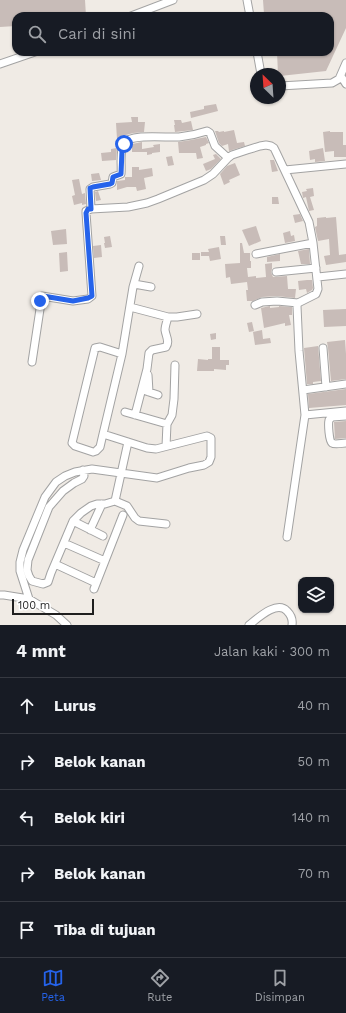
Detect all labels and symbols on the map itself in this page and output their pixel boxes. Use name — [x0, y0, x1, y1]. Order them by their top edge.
north arrow — [250, 68, 286, 104]
route start — [115, 135, 133, 153]
route end — [31, 292, 49, 310]
scale bar — [12, 597, 94, 616]

